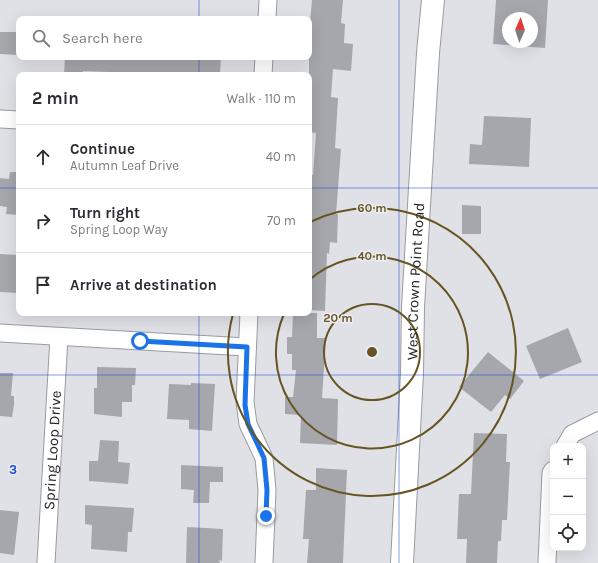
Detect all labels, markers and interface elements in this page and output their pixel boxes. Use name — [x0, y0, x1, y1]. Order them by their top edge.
north arrow — [502, 12, 538, 48]
search box — [16, 16, 312, 60]
icon: search — [30, 27, 52, 49]
text: Search here — [62, 29, 143, 47]
text: 2 min — [32, 88, 79, 108]
text: Walk · 110 m — [227, 91, 296, 106]
text: Continue — [70, 140, 135, 158]
icon: ahead — [32, 146, 54, 168]
text: 40 m — [266, 149, 296, 164]
text: Autumn Leaf Drive — [70, 158, 179, 173]
text: 60 m — [357, 201, 387, 215]
street label: West Crown Point Road — [403, 202, 428, 360]
text: Turn right — [70, 204, 140, 222]
icon: right — [32, 210, 54, 232]
text: 70 m — [267, 213, 296, 228]
text: Spring Loop Way — [70, 222, 168, 237]
text: 40 m — [357, 249, 387, 263]
icon: arrive — [32, 274, 54, 296]
text: Arrive at destination — [70, 276, 217, 294]
text: 20 m — [323, 311, 353, 325]
route start — [131, 332, 149, 350]
centre of rings — [365, 345, 379, 359]
street label: Spring Loop Drive — [40, 390, 65, 510]
map controls — [550, 443, 586, 551]
button: + — [550, 443, 586, 479]
text: 3 — [9, 462, 17, 477]
button: − — [550, 479, 586, 515]
route end — [257, 507, 275, 525]
button: locate — [550, 515, 586, 551]

